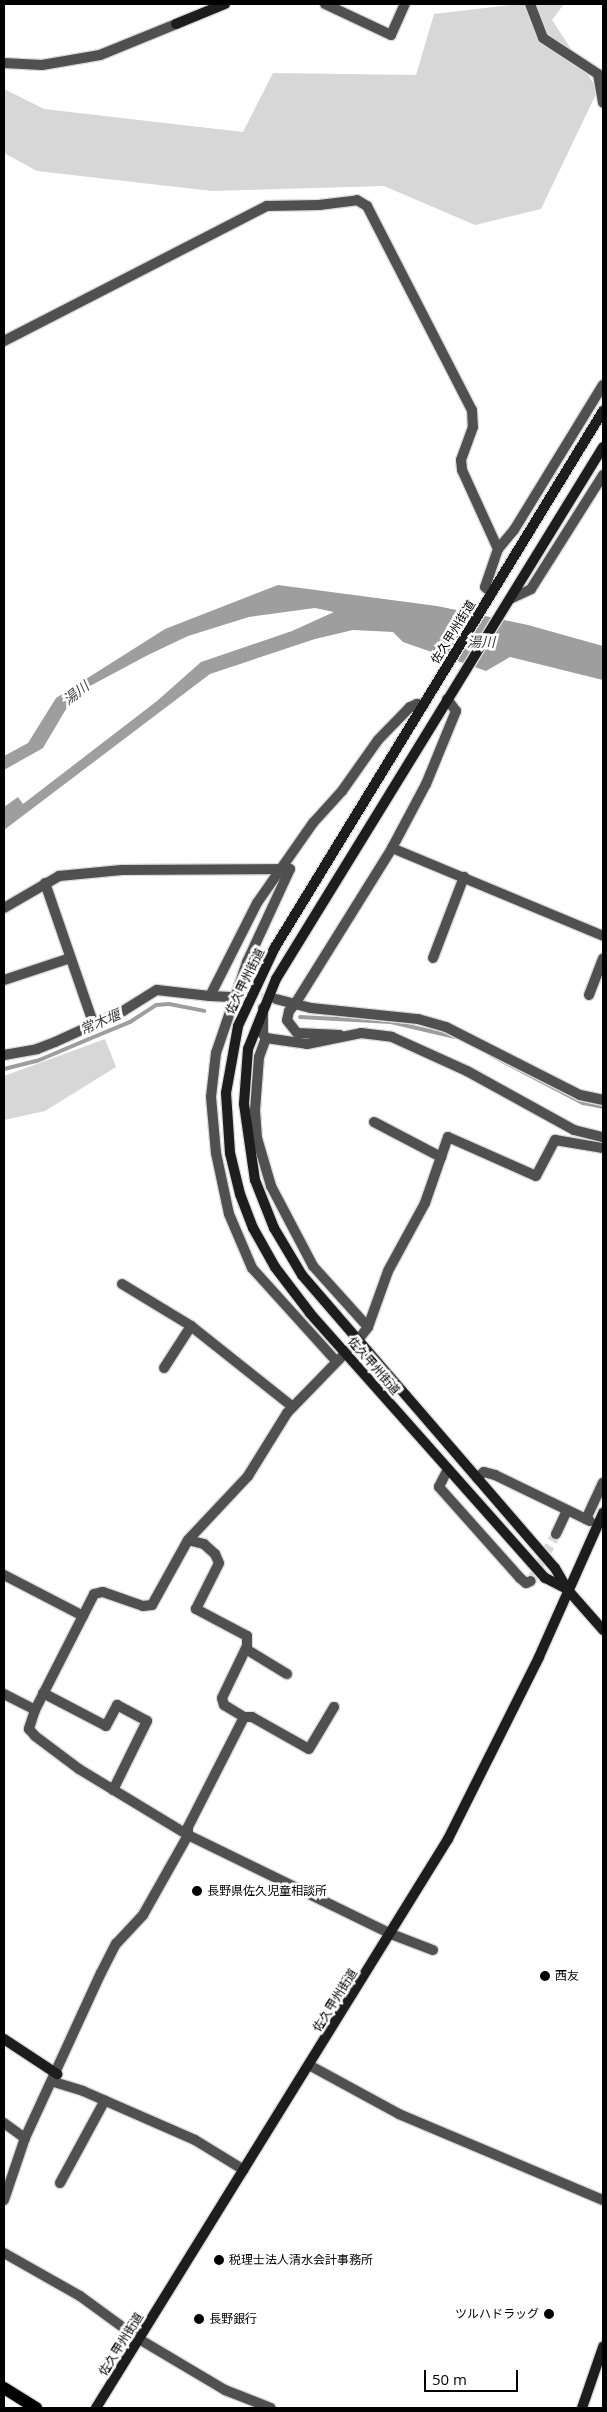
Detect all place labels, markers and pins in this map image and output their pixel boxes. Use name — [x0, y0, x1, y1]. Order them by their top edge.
place label: 長野県佐久児童相談所 — [207, 1884, 327, 1898]
marker: 長野県佐久児童相談所 — [191, 1885, 203, 1897]
place label: 西友 — [555, 1969, 579, 1983]
marker: 西友 — [539, 1970, 551, 1982]
place label: 税理士法人清水会計事務所 — [229, 2253, 373, 2267]
marker: 税理士法人清水会計事務所 — [213, 2254, 225, 2266]
place label: ツルハドラッグ — [455, 2307, 539, 2321]
marker: ツルハドラッグ — [543, 2308, 555, 2320]
place label: 長野銀行 — [209, 2312, 257, 2326]
marker: 長野銀行 — [193, 2313, 205, 2325]

